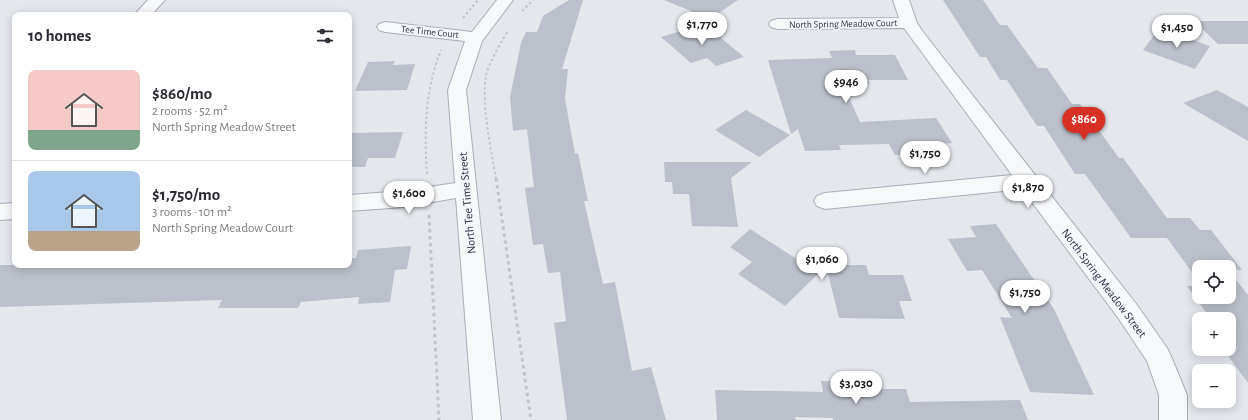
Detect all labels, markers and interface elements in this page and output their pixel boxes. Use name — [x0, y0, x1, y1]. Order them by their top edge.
pin: $1,770 — [669, 12, 735, 46]
pin: $1,450 — [1144, 15, 1210, 49]
text: $1,770 — [686, 18, 718, 31]
street label: North Spring Meadow Court — [789, 18, 898, 30]
text: $1,450 — [1161, 21, 1193, 34]
street label: Tee Time Court — [401, 24, 460, 40]
icon: filters — [314, 25, 336, 47]
text: 10 homes — [28, 27, 91, 44]
pin: $946 — [822, 70, 870, 104]
text: $946 — [834, 76, 858, 89]
text: $860/mo — [152, 85, 212, 102]
icon: home — [60, 86, 108, 134]
text: 2 rooms · 52 m² — [152, 105, 228, 118]
pin: $860 — [1060, 107, 1108, 141]
text: $860 — [1071, 113, 1097, 126]
text: North Spring Meadow Street — [152, 121, 296, 134]
pin: $1,750 — [892, 141, 958, 175]
text: $1,750 — [909, 147, 941, 160]
street label: North Tee Time Street — [457, 152, 477, 254]
pin: $1,870 — [995, 175, 1061, 209]
pin: $1,600 — [376, 181, 442, 215]
text: $1,870 — [1012, 181, 1044, 194]
text: $1,750/mo — [152, 186, 220, 203]
icon: home — [60, 187, 108, 235]
text: $1,600 — [392, 187, 426, 200]
text: 3 rooms · 101 m² — [152, 206, 232, 219]
text: North Spring Meadow Court — [152, 222, 293, 235]
street label: North Spring Meadow Street — [1059, 226, 1149, 340]
pin: $1,060 — [789, 247, 855, 281]
text: $1,060 — [805, 253, 839, 266]
map controls — [1192, 260, 1236, 408]
button: locate — [1192, 260, 1236, 304]
pin: $1,750 — [992, 280, 1058, 314]
text: $1,750 — [1009, 286, 1041, 299]
button: + — [1192, 312, 1236, 356]
button: − — [1192, 364, 1236, 408]
pin: $3,030 — [823, 371, 889, 405]
text: $3,030 — [839, 377, 873, 390]

